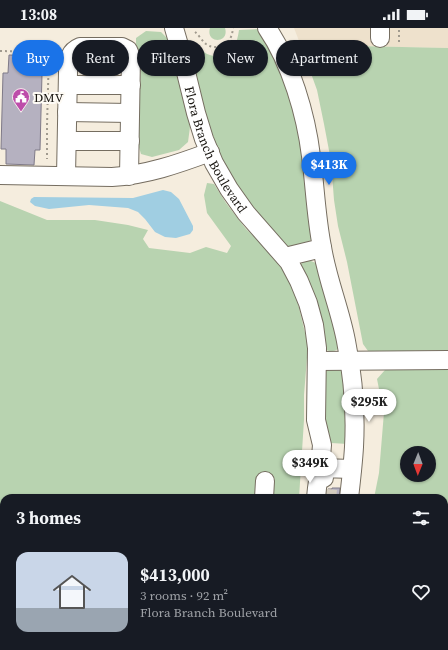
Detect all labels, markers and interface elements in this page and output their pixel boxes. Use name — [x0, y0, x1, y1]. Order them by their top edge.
text: 13:08 — [20, 4, 57, 25]
chip: Buy — [12, 40, 64, 76]
chip: Rent — [72, 40, 129, 76]
chip: Filters — [137, 40, 205, 76]
chip: New — [213, 40, 268, 76]
chip: Apartment — [276, 40, 372, 76]
street label: Flora Branch Boulevard — [181, 84, 252, 216]
public building icon: DMV — [11, 87, 31, 112]
place label: DMV — [34, 89, 64, 106]
pin: $413K — [301, 152, 357, 186]
text: $413K — [310, 156, 348, 173]
pin: $295K — [341, 389, 397, 423]
text: $295K — [350, 393, 388, 410]
north arrow — [400, 446, 436, 482]
map controls — [400, 446, 436, 482]
pin: $349K — [282, 450, 338, 484]
text: $349K — [291, 454, 329, 471]
text: 3 homes — [16, 506, 81, 530]
icon: filters — [410, 507, 432, 529]
text: $413,000 — [140, 563, 210, 587]
icon: home — [48, 568, 96, 616]
icon: heart — [410, 581, 432, 603]
text: 3 rooms · 92 m² — [140, 587, 228, 604]
text: Flora Branch Boulevard — [140, 604, 277, 621]

